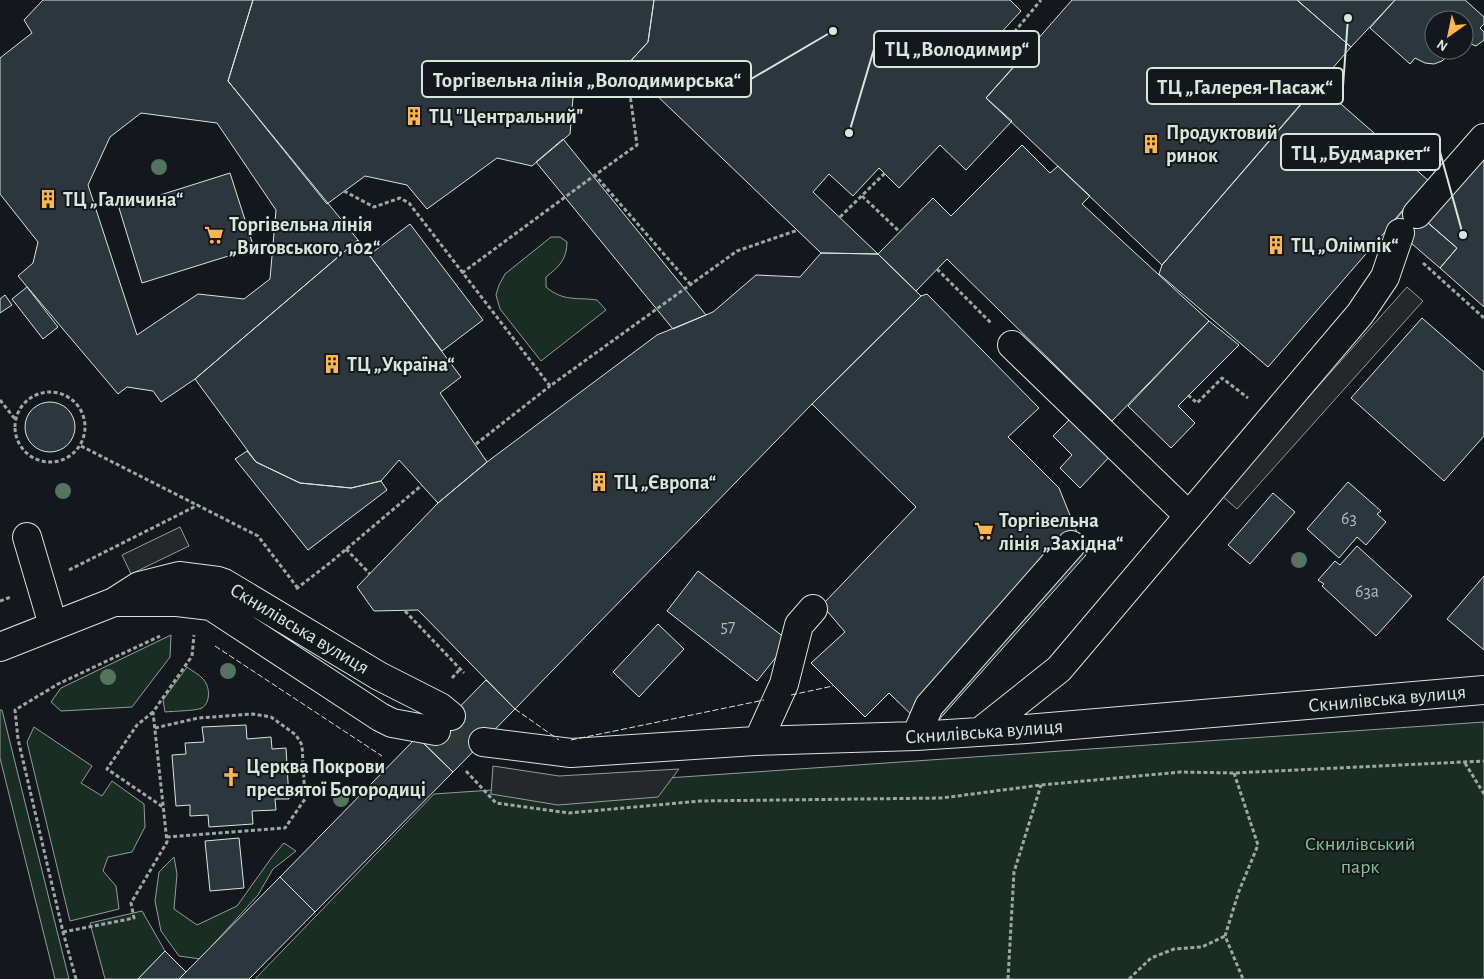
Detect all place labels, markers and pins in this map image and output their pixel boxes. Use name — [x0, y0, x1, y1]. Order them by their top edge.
callout: ТЦ „Володимир“ — [874, 31, 1039, 67]
callout: Торгівельна лінія „Володимирська“ — [422, 61, 751, 97]
callout: ТЦ „Галерея-Пасаж“ — [1147, 68, 1343, 104]
building icon: ТЦ "Центральний" — [403, 105, 425, 127]
place label: ТЦ "Центральний" — [429, 107, 583, 127]
place label: Продуктовий ринок — [1166, 123, 1278, 166]
building icon: Продуктовий ринок — [1140, 133, 1162, 155]
callout: ТЦ „Будмаркет“ — [1281, 134, 1440, 170]
building icon: ТЦ „Галичина“ — [37, 188, 59, 210]
place label: ТЦ „Галичина“ — [63, 190, 183, 210]
place label: Торгівельна лінія „Виговського, 102“ — [229, 215, 380, 258]
supermarket icon: Торгівельна лінія „Виговського, 102“ — [203, 224, 225, 246]
building icon: ТЦ „Олімпік“ — [1265, 234, 1287, 256]
place label: ТЦ „Олімпік“ — [1291, 236, 1399, 256]
building icon: ТЦ „Україна“ — [321, 353, 343, 375]
place label: ТЦ „Україна“ — [347, 355, 455, 375]
building icon: ТЦ „Європа“ — [588, 471, 610, 493]
place label: ТЦ „Європа“ — [614, 473, 716, 493]
place label: Торгівельна лінія „Західна“ — [999, 511, 1124, 554]
supermarket icon: Торгівельна лінія „Західна“ — [973, 520, 995, 542]
place label: Церква Покрови пресвятої Богородиці — [246, 757, 426, 800]
church icon: Церква Покрови пресвятої Богородиці — [220, 766, 242, 788]

